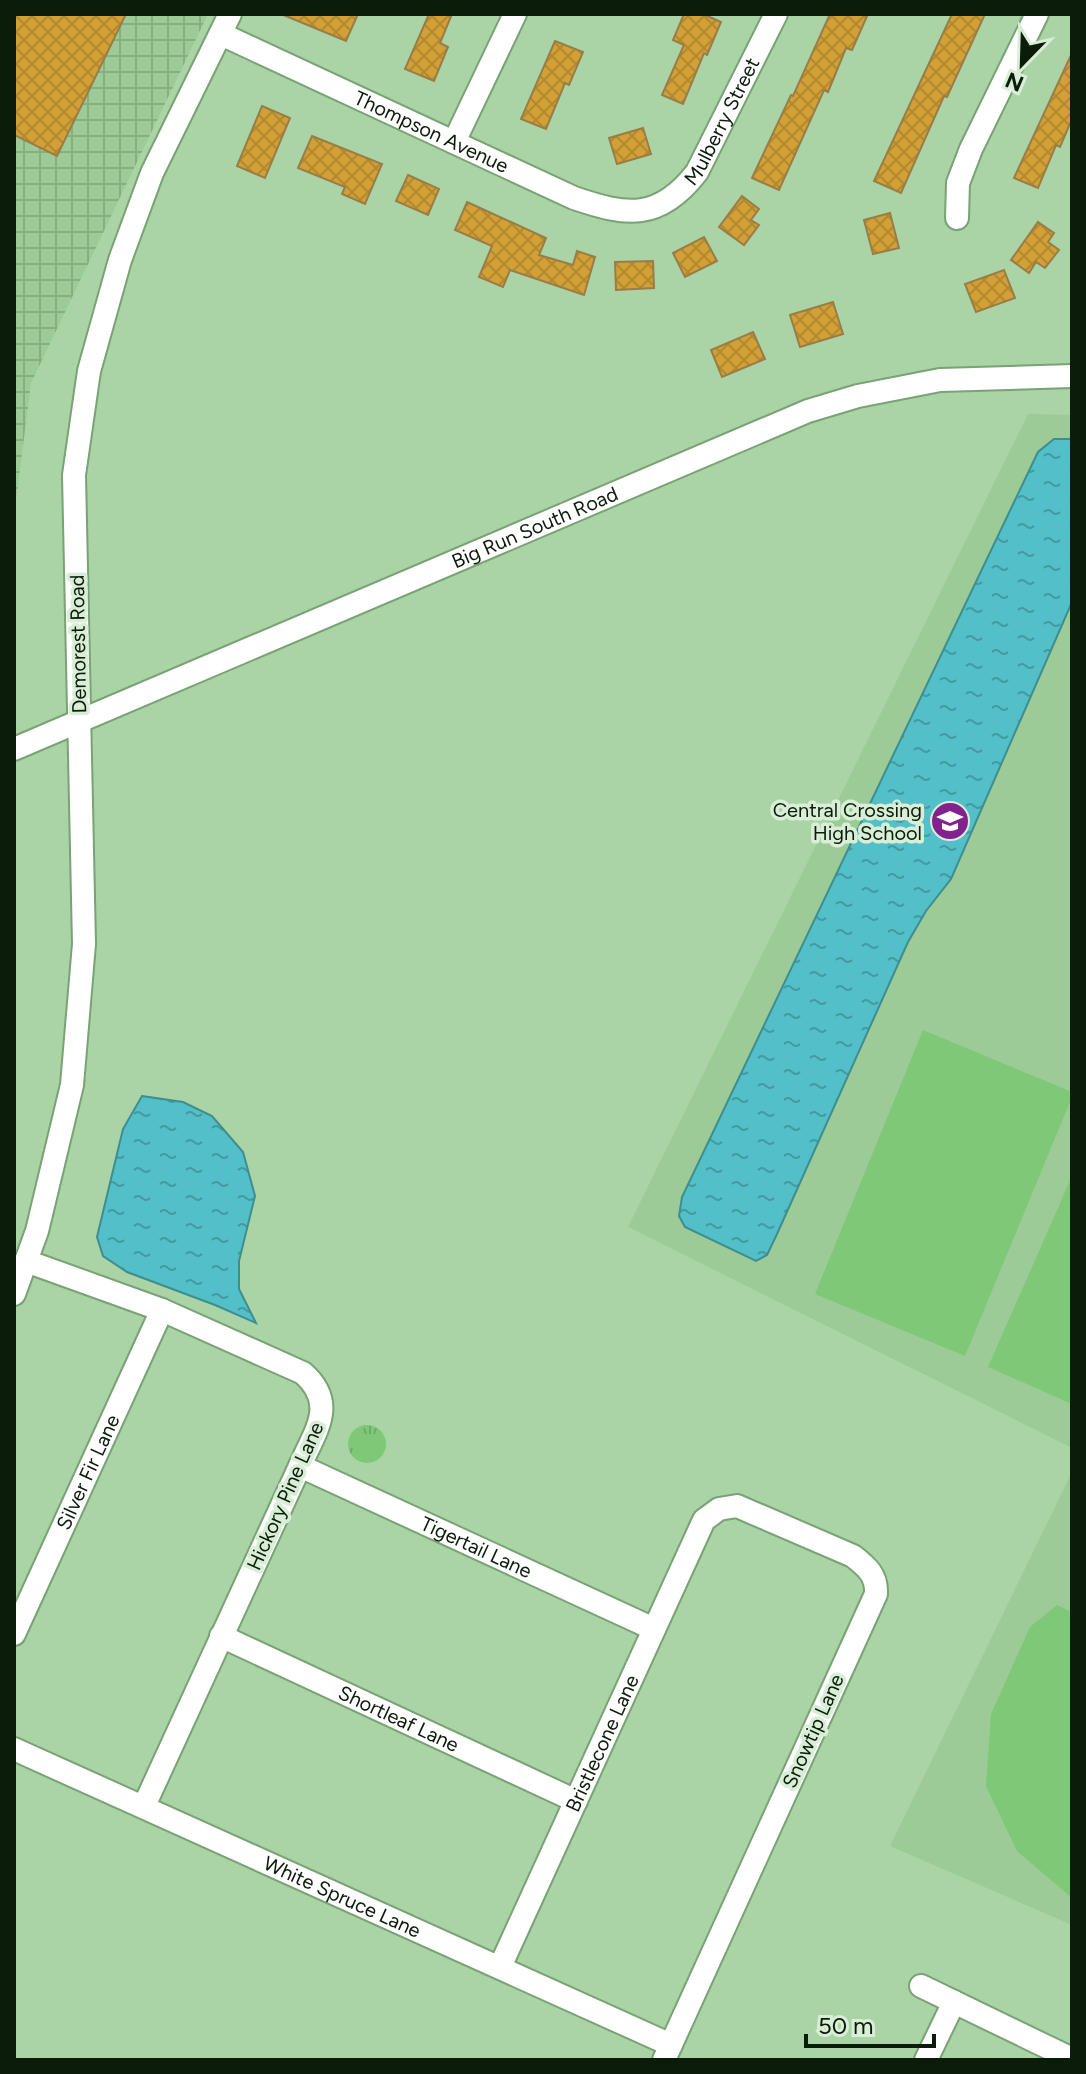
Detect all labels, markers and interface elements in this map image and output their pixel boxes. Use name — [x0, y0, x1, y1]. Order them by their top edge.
north arrow — [982, 24, 1062, 104]
street label: Mulberry Street — [679, 53, 764, 190]
text: N — [1001, 66, 1027, 98]
street label: Thompson Avenue — [350, 86, 512, 178]
street label: Big Run South Road — [448, 481, 621, 573]
street label: Demorest Road — [65, 574, 91, 714]
place label: Central Crossing High School — [773, 798, 922, 845]
school or university icon: Central Crossing High School — [929, 800, 971, 842]
street label: Silver Fir Lane — [51, 1411, 125, 1534]
street label: Hickory Pine Lane — [242, 1418, 328, 1574]
street label: Tigertail Lane — [417, 1511, 536, 1583]
street label: Snowtip Lane — [777, 1670, 849, 1792]
street label: Bristlecone Lane — [560, 1671, 644, 1816]
street label: Shortleaf Lane — [335, 1680, 463, 1757]
street label: White Spruce Lane — [260, 1851, 425, 1943]
scale bar — [806, 1998, 934, 2048]
text: 50 m — [818, 2011, 874, 2040]

